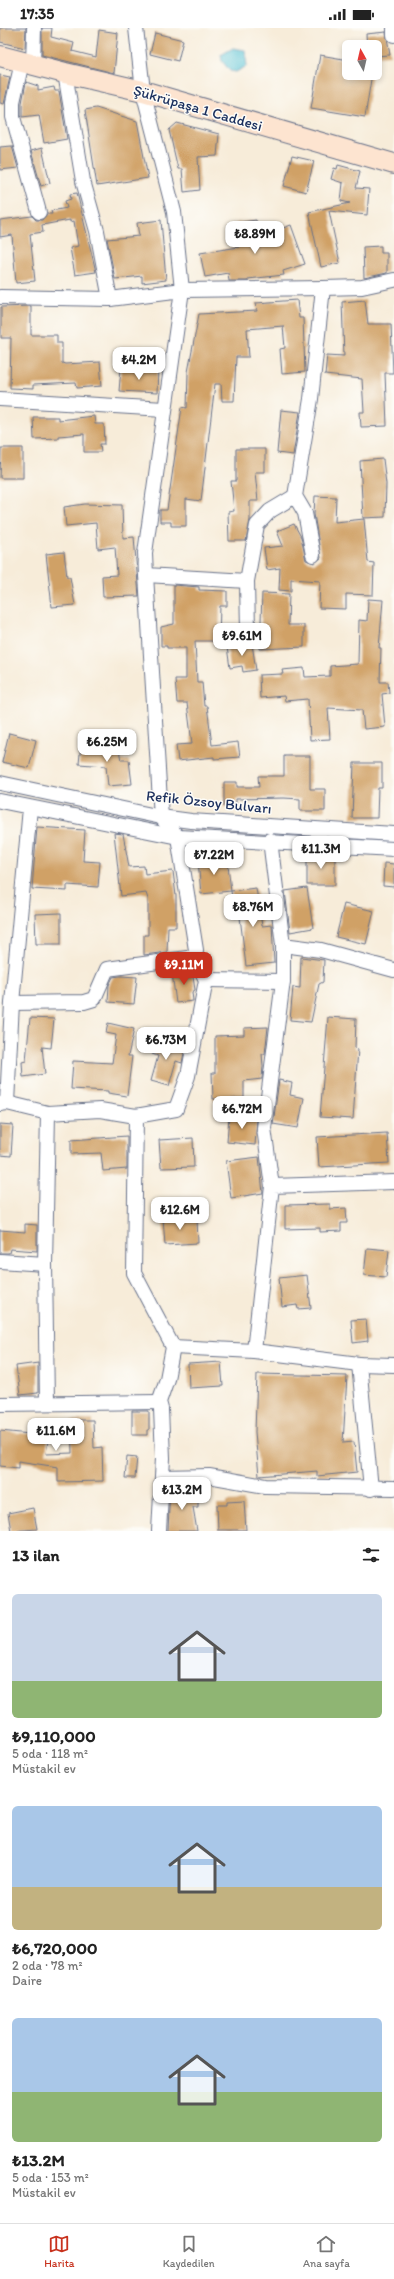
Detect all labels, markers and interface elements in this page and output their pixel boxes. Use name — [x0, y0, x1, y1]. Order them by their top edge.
text: 17:35 — [20, 5, 54, 23]
north arrow — [342, 40, 382, 80]
map controls — [342, 40, 382, 80]
street label: Şükrüpaşa 1 Caddesi — [131, 81, 265, 135]
pin: ₺8.89M — [222, 221, 288, 255]
text: ₺8.89M — [234, 226, 276, 241]
pin: ₺4.2M — [111, 347, 167, 381]
text: ₺4.2M — [121, 352, 157, 367]
pin: ₺9.61M — [209, 623, 275, 657]
text: ₺9.61M — [222, 628, 262, 643]
pin: ₺6.25M — [74, 729, 140, 763]
text: ₺6.25M — [87, 734, 127, 749]
street label: Refik Özsoy Bulvarı — [145, 786, 273, 818]
pin: ₺11.3M — [288, 836, 354, 870]
text: ₺11.3M — [301, 841, 341, 856]
pin: ₺7.22M — [181, 842, 247, 876]
text: ₺7.22M — [194, 847, 234, 862]
pin: ₺8.76M — [220, 894, 286, 928]
text: ₺8.76M — [233, 899, 273, 914]
pin: ₺9.11M — [151, 952, 217, 986]
text: ₺9.11M — [164, 957, 204, 972]
pin: ₺6.73M — [133, 1027, 199, 1061]
text: ₺6.73M — [146, 1032, 186, 1047]
pin: ₺6.72M — [209, 1096, 275, 1130]
text: ₺6.72M — [222, 1101, 262, 1116]
pin: ₺12.6M — [147, 1197, 213, 1231]
text: ₺12.6M — [160, 1202, 200, 1217]
pin: ₺11.6M — [23, 1418, 89, 1452]
text: ₺11.6M — [36, 1423, 76, 1438]
pin: ₺13.2M — [149, 1477, 215, 1511]
text: ₺13.2M — [162, 1482, 202, 1497]
icon: filters — [360, 1544, 382, 1566]
text: 13 ilan — [12, 1545, 60, 1565]
icon: home — [161, 1620, 233, 1692]
text: ₺9,110,000 — [12, 1726, 96, 1746]
text: 5 oda · 118 m² — [12, 1746, 88, 1761]
text: Müstakil ev — [12, 1761, 76, 1776]
icon: home — [161, 1832, 233, 1904]
text: ₺6,720,000 — [12, 1938, 97, 1958]
text: 2 oda · 78 m² — [12, 1958, 82, 1973]
text: Daire — [12, 1973, 42, 1988]
icon: home — [161, 2044, 233, 2116]
text: ₺13.2M — [12, 2150, 65, 2170]
text: 5 oda · 153 m² — [12, 2170, 89, 2185]
text: Müstakil ev — [12, 2185, 76, 2200]
tab: Harita — [44, 2233, 75, 2270]
tab: Kaydedilen — [163, 2233, 215, 2270]
tab: Ana sayfa — [303, 2233, 350, 2270]

